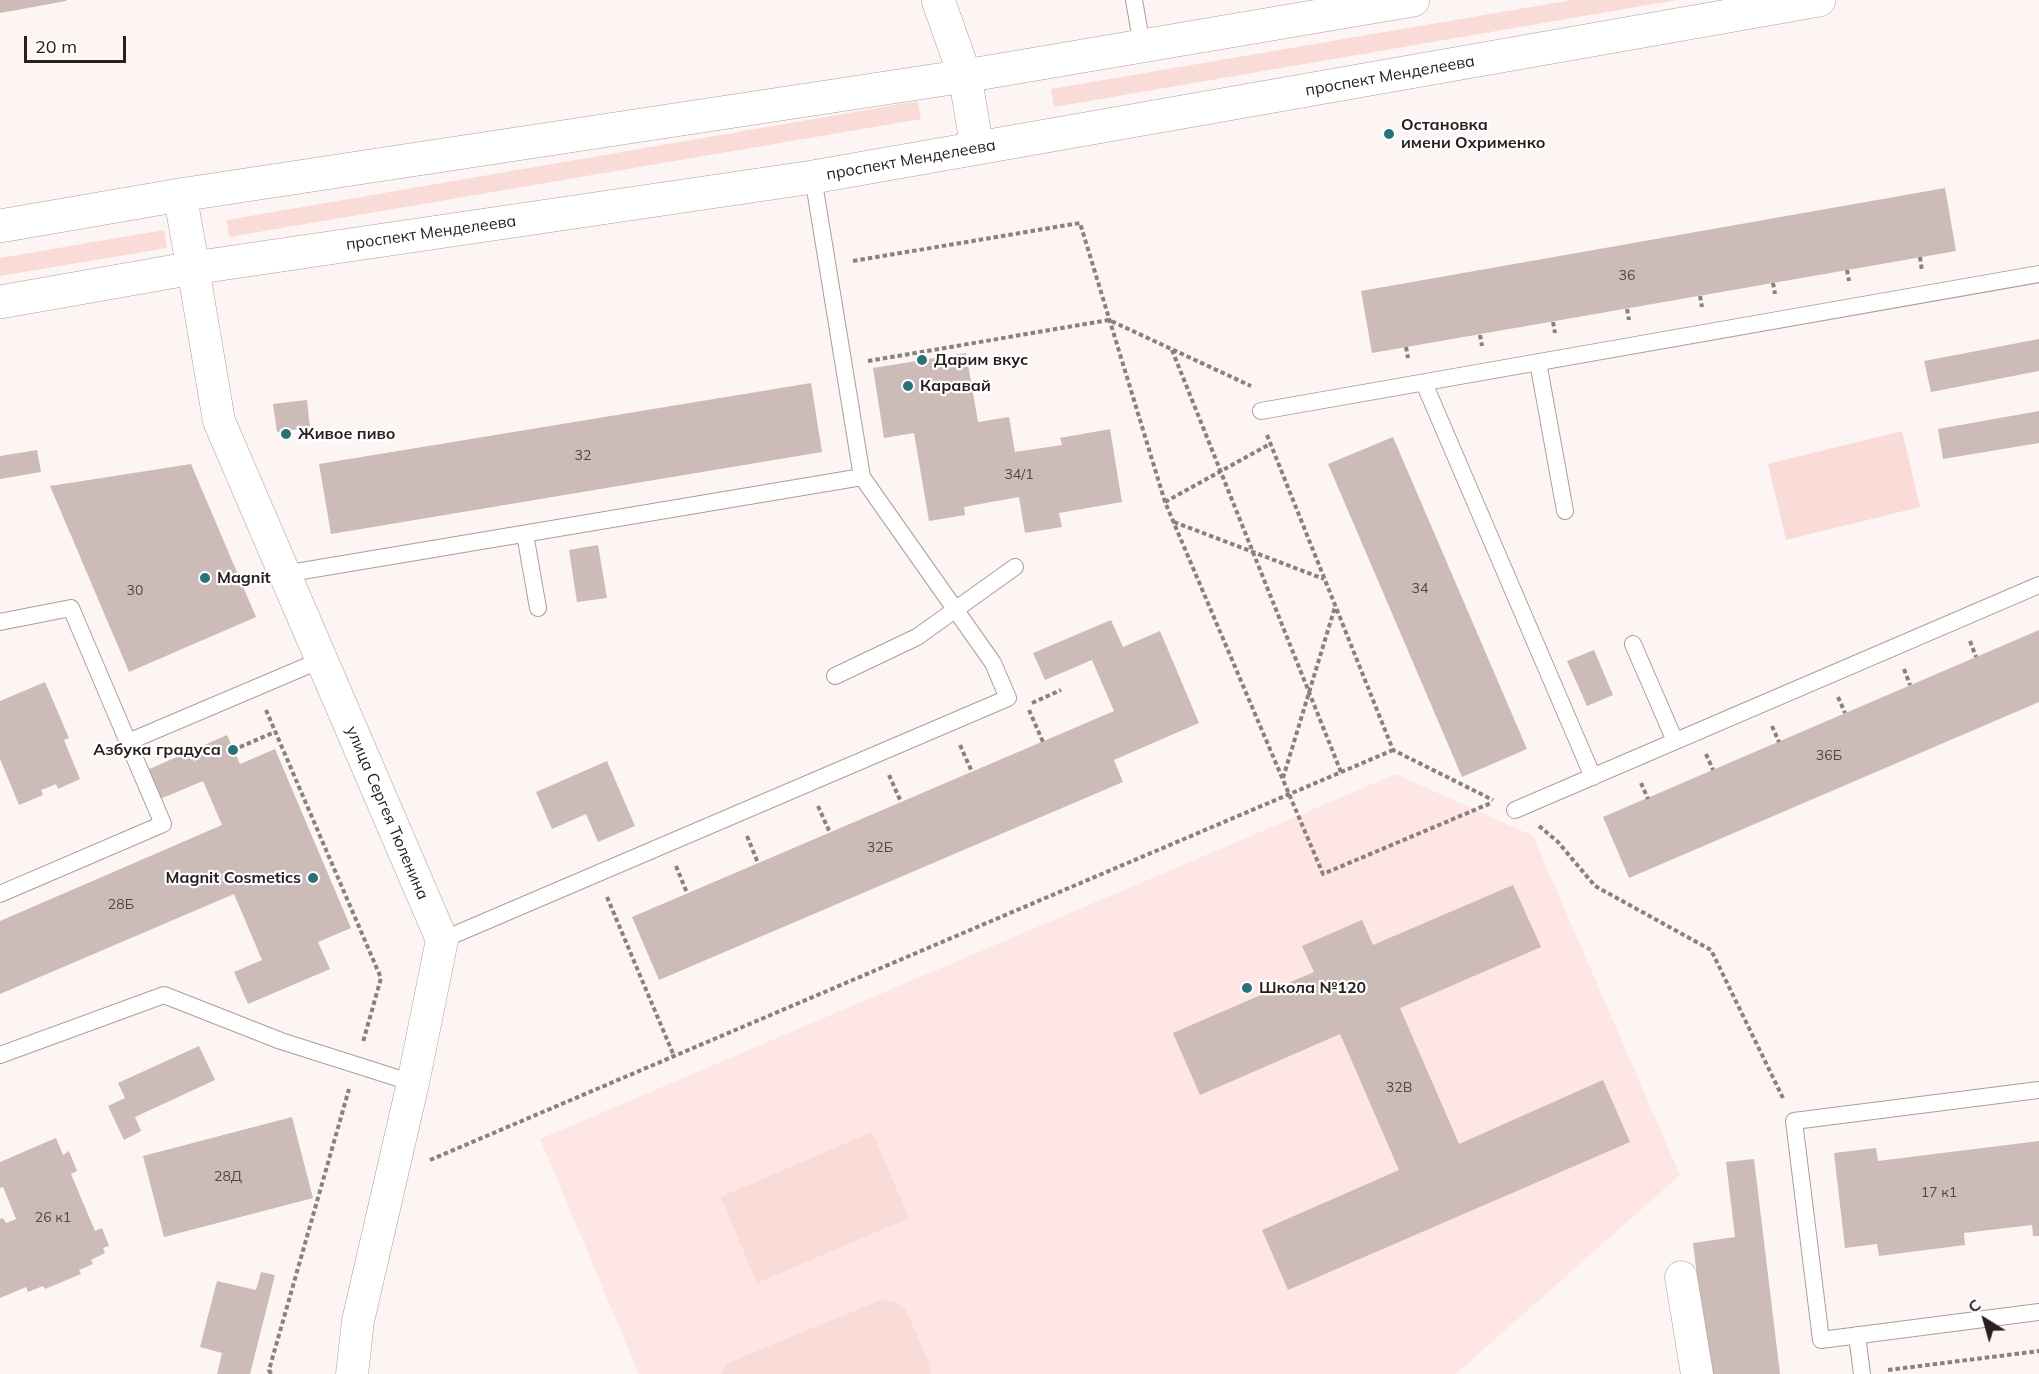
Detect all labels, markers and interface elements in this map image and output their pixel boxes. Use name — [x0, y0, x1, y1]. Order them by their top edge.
scale bar — [27, 24, 129, 62]
text: 20 m — [35, 35, 77, 58]
street label: проспект Менделеева — [1304, 52, 1476, 100]
place label: Остановка имени Охрименко — [1401, 115, 1546, 153]
marker: Остановка имени Охрименко — [1382, 127, 1396, 141]
street label: проспект Менделеева — [825, 136, 997, 184]
street label: проспект Менделеева — [345, 212, 517, 254]
house number: 36 — [1619, 268, 1635, 284]
place label: Дарим вкус — [934, 350, 1028, 370]
marker: Дарим вкус — [915, 353, 929, 367]
place label: Каравай — [920, 376, 991, 396]
marker: Каравай — [901, 379, 915, 393]
place label: Живое пиво — [298, 424, 395, 444]
marker: Живое пиво — [279, 427, 293, 441]
house number: 32 — [575, 448, 591, 464]
house number: 34/1 — [1004, 467, 1034, 483]
place label: Magnit — [217, 568, 271, 588]
marker: Magnit — [198, 571, 212, 585]
house number: 34 — [1412, 581, 1428, 597]
house number: 30 — [127, 583, 143, 599]
street label: улица Сергея Тюленина — [342, 723, 432, 903]
place label: Азбука градуса — [93, 740, 221, 760]
marker: Азбука градуса — [226, 743, 240, 757]
house number: 36Б — [1816, 748, 1842, 764]
house number: 32Б — [867, 840, 893, 856]
place label: Magnit Cosmetics — [166, 868, 301, 888]
marker: Magnit Cosmetics — [306, 871, 320, 885]
house number: 28Б — [108, 897, 134, 913]
place label: Школа №120 — [1259, 978, 1366, 998]
marker: Школа №120 — [1240, 981, 1254, 995]
house number: 32В — [1386, 1080, 1412, 1096]
house number: 28Д — [214, 1169, 242, 1185]
house number: 17 к1 — [1921, 1185, 1957, 1201]
house number: 26 к1 — [35, 1210, 71, 1226]
north arrow — [1955, 1290, 2015, 1350]
text: С — [1964, 1294, 1985, 1317]

